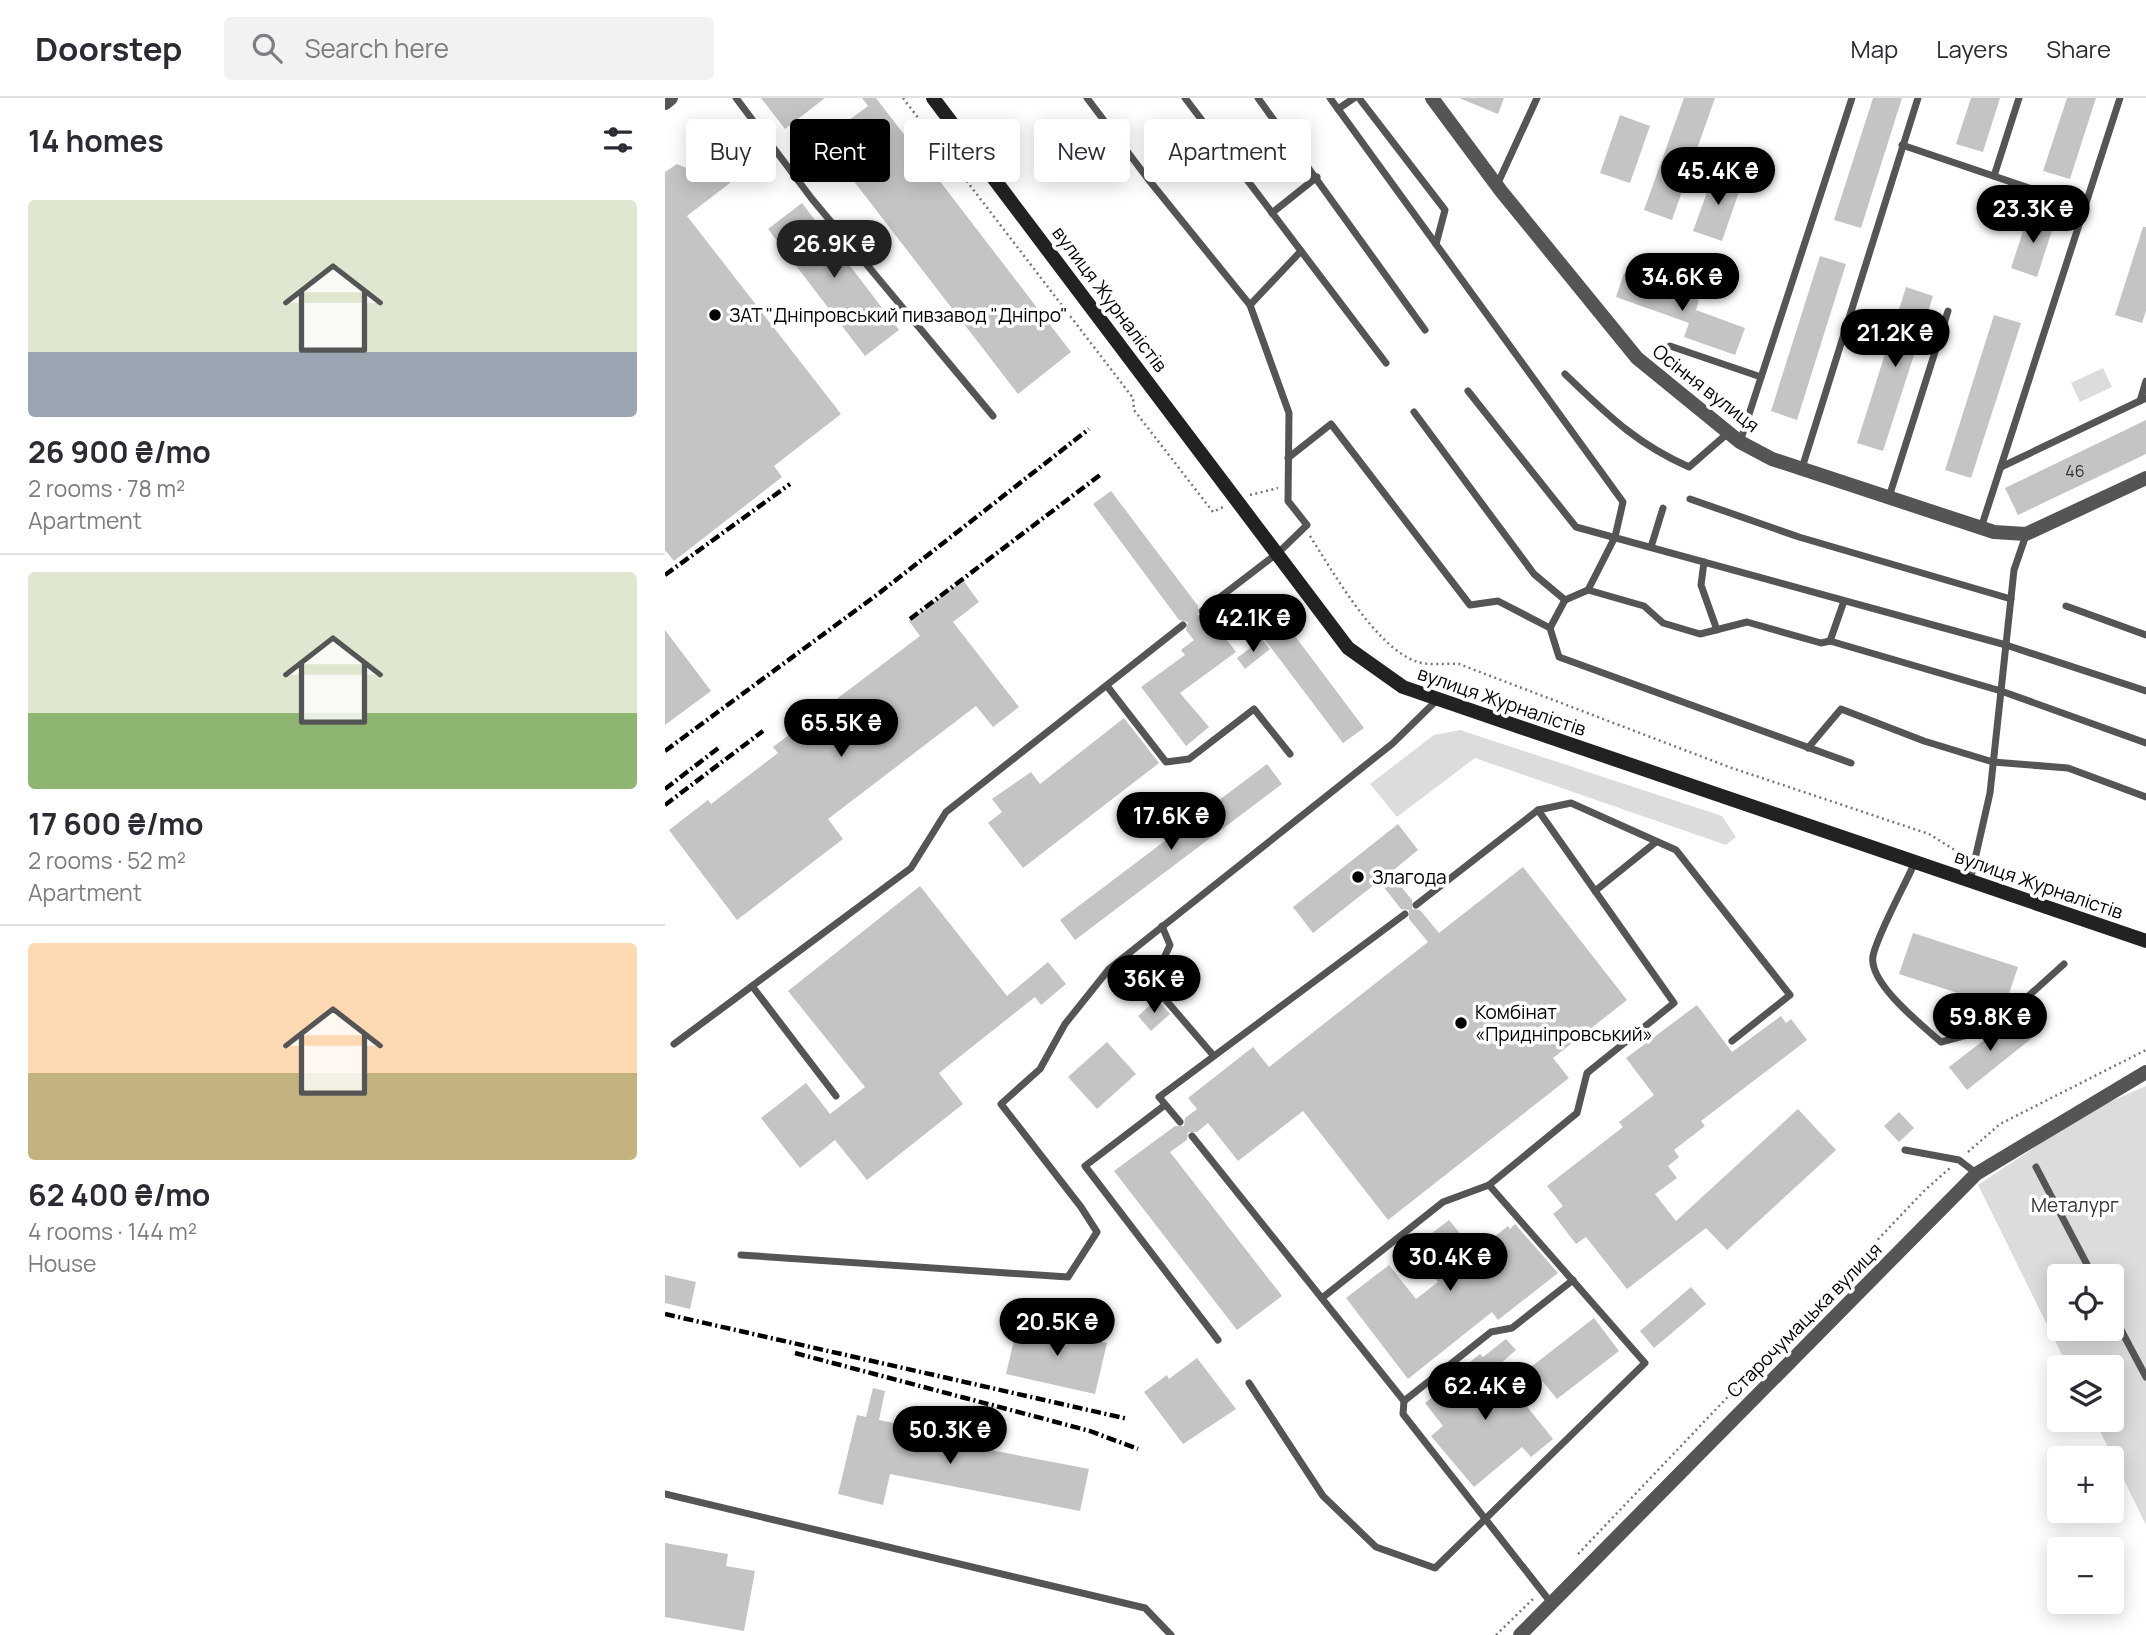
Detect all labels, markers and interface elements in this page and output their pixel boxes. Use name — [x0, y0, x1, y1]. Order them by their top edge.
search box — [224, 17, 714, 80]
text: Doorstep — [35, 26, 182, 71]
icon: search — [248, 29, 286, 67]
text: Search here — [304, 30, 449, 66]
text: Map — [1851, 32, 1898, 65]
text: Layers — [1936, 32, 2008, 65]
text: Share — [2046, 32, 2111, 65]
chip: Buy — [686, 119, 776, 182]
chip: Rent — [790, 119, 890, 182]
chip: Filters — [904, 119, 1020, 182]
chip: New — [1034, 119, 1130, 182]
chip: Apartment — [1144, 119, 1311, 182]
text: 14 homes — [28, 120, 164, 161]
icon: filters — [599, 121, 637, 159]
pin: 45.4K ₴ — [1653, 148, 1783, 207]
text: 45.4K ₴ — [1677, 154, 1759, 186]
pin: 23.3K ₴ — [1968, 186, 2098, 245]
text: 23.3K ₴ — [1993, 192, 2073, 224]
pin: 26.9K ₴ — [769, 220, 899, 280]
street label: вулиця Журналістів — [1046, 221, 1174, 377]
text: 26.9K ₴ — [793, 227, 875, 259]
icon: home — [270, 245, 396, 371]
pin: 34.6K ₴ — [1617, 254, 1747, 313]
text: 34.6K ₴ — [1641, 260, 1723, 292]
place label: ЗАТ "Дніпровський пивзавод "Дніпро" — [729, 302, 1068, 328]
marker: ЗАТ "Дніпровський пивзавод "Дніпро" — [707, 307, 723, 323]
pin: 21.2K ₴ — [1830, 310, 1960, 369]
text: 21.2K ₴ — [1857, 316, 1933, 348]
street label: Осіння вулиця — [1647, 338, 1765, 438]
text: 26 900 ₴/mo — [28, 431, 211, 472]
house number: 46 — [2065, 460, 2085, 482]
text: 2 rooms · 78 m² — [28, 472, 185, 504]
text: Apartment — [28, 504, 142, 536]
pin: 42.1K ₴ — [1188, 594, 1318, 654]
text: 42.1K ₴ — [1215, 601, 1291, 633]
icon: home — [270, 617, 396, 743]
street label: вулиця Журналістів — [1414, 660, 1590, 742]
pin: 65.5K ₴ — [776, 700, 906, 759]
text: 65.5K ₴ — [800, 706, 882, 738]
pin: 17.6K ₴ — [1106, 792, 1236, 852]
text: 17.6K ₴ — [1133, 799, 1209, 831]
text: 17 600 ₴/mo — [28, 803, 203, 844]
street label: вулиця Журналістів — [1951, 843, 2127, 925]
text: 2 rooms · 52 m² — [28, 844, 186, 876]
place label: Злагода — [1372, 864, 1447, 890]
marker: Злагода — [1350, 869, 1366, 885]
text: Apartment — [28, 876, 142, 908]
pin: 36K ₴ — [1105, 956, 1203, 1015]
text: 36K ₴ — [1123, 962, 1185, 994]
icon: home — [270, 988, 396, 1114]
pin: 59.8K ₴ — [1925, 993, 2055, 1053]
place label: Комбінат «Придніпровський» — [1475, 999, 1653, 1047]
text: 59.8K ₴ — [1949, 1000, 2031, 1032]
marker: Комбінат «Придніпровський» — [1453, 1015, 1469, 1031]
text: 62 400 ₴/mo — [28, 1174, 210, 1215]
park label: Металург — [2031, 1192, 2119, 1218]
text: 4 rooms · 144 m² — [28, 1215, 197, 1247]
pin: 30.4K ₴ — [1385, 1234, 1515, 1293]
street label: Старочумацька вулиця — [1721, 1237, 1887, 1403]
text: 30.4K ₴ — [1409, 1240, 1491, 1272]
text: House — [28, 1247, 97, 1279]
map controls — [2047, 1264, 2124, 1614]
button: locate — [2047, 1264, 2124, 1341]
pin: 20.5K ₴ — [992, 1298, 1122, 1358]
text: 20.5K ₴ — [1016, 1305, 1098, 1337]
button: layers — [2047, 1355, 2124, 1432]
pin: 62.4K ₴ — [1420, 1362, 1550, 1422]
text: 62.4K ₴ — [1444, 1369, 1526, 1401]
pin: 50.3K ₴ — [885, 1406, 1015, 1466]
text: 50.3K ₴ — [909, 1413, 991, 1445]
button: + — [2047, 1446, 2124, 1523]
button: − — [2047, 1537, 2124, 1614]

